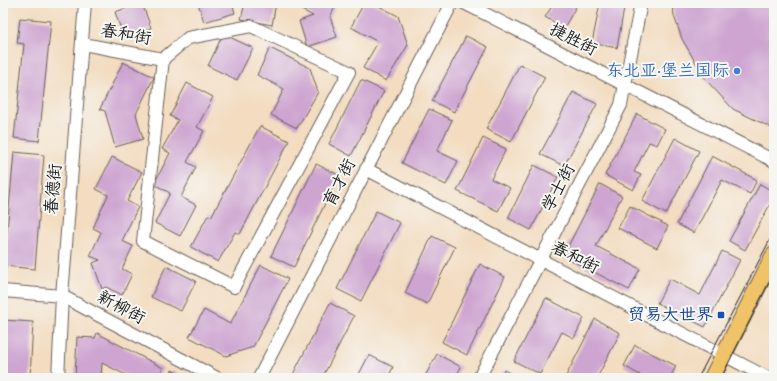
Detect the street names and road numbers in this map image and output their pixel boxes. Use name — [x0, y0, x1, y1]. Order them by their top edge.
street label: 捷胜街 — [545, 17, 601, 63]
street label: 春和街 — [99, 18, 153, 52]
street label: 育才街 — [317, 155, 363, 211]
street label: 学士街 — [536, 160, 582, 216]
street label: 春德街 — [39, 163, 69, 215]
street label: 春和街 — [547, 235, 603, 281]
street label: 新柳街 — [93, 285, 149, 331]

